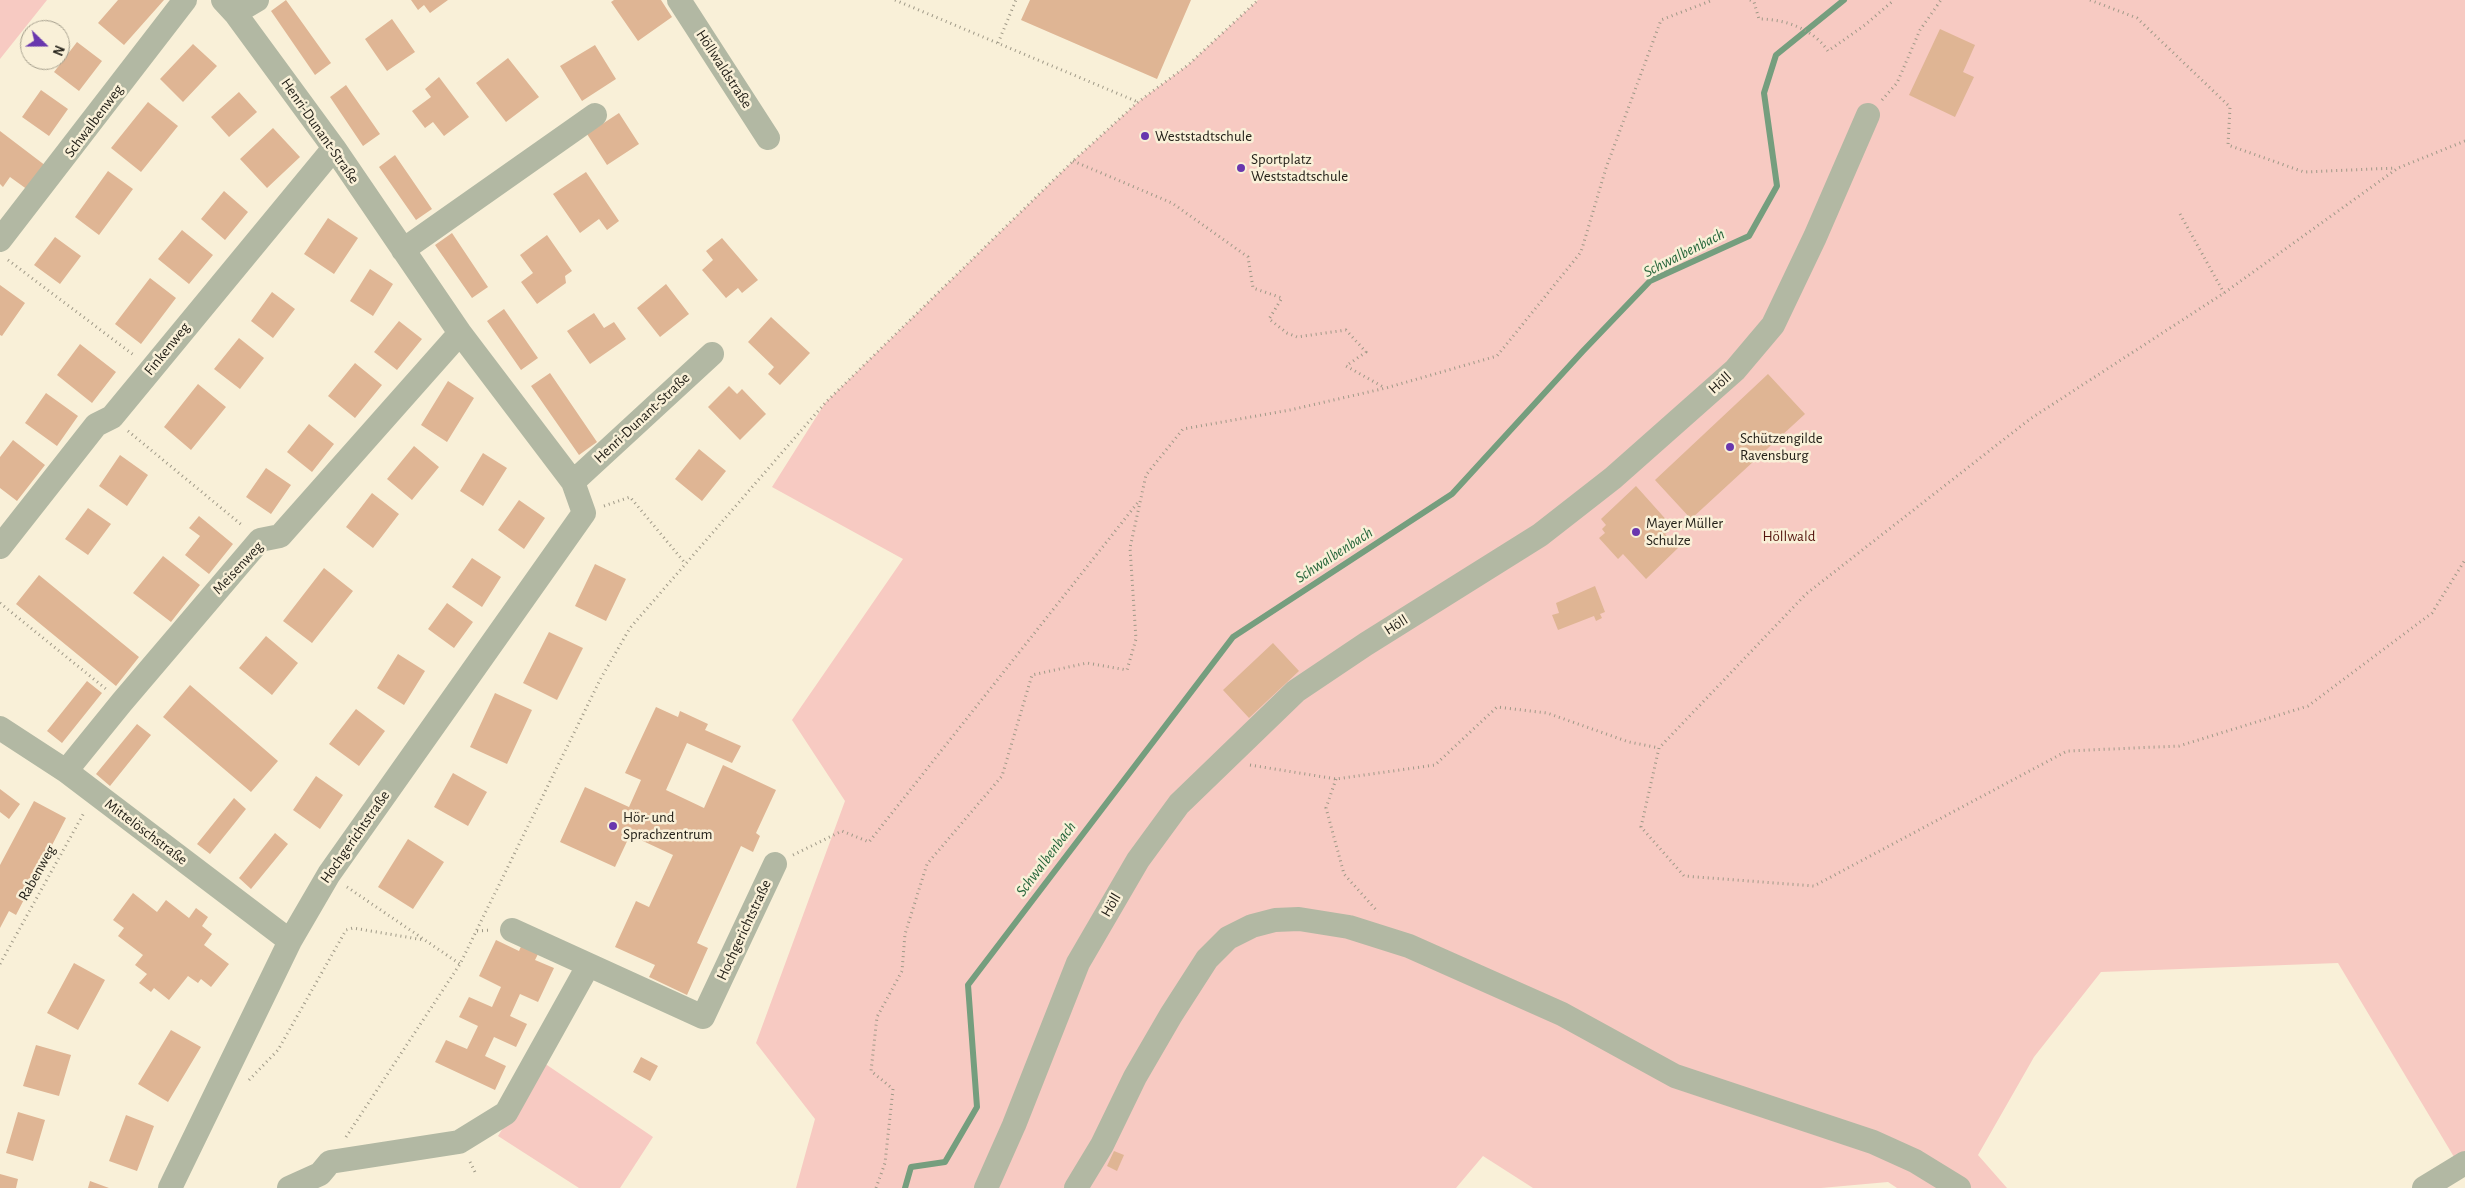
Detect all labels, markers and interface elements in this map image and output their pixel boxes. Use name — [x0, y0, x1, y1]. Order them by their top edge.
north arrow — [20, 20, 70, 70]
street label: Höllwaldstraße — [692, 26, 756, 112]
text: N — [50, 43, 66, 57]
street label: Henri-Dunant-Straße — [277, 75, 363, 187]
street label: Schwalbenweg — [61, 81, 127, 161]
place label: Weststadtschule — [1155, 127, 1252, 145]
marker: Weststadtschule — [1139, 130, 1151, 142]
place label: Sportplatz Weststadtschule — [1251, 150, 1348, 185]
marker: Sportplatz Weststadtschule — [1235, 162, 1247, 174]
water label: Schwalbenbach — [1640, 224, 1728, 282]
street label: Finkenweg — [140, 319, 194, 379]
street label: Höll — [1705, 368, 1735, 398]
street label: Henri-Dunant-Straße — [590, 369, 694, 467]
place label: Schützengilde Ravensburg — [1740, 429, 1823, 464]
marker: Schützengilde Ravensburg — [1724, 441, 1736, 453]
place label: Mayer Müller Schulze — [1646, 514, 1723, 549]
water label: Schwalbenbach — [1292, 523, 1376, 587]
marker: Mayer Müller Schulze — [1630, 526, 1642, 538]
park label: Höllwald — [1763, 527, 1815, 545]
street label: Meisenweg — [209, 538, 267, 598]
street label: Höll — [1381, 611, 1411, 639]
street label: Hochgerichtstraße — [316, 787, 394, 887]
street label: Mittelöschstraße — [101, 795, 191, 869]
place label: Hör- und Sprachzentrum — [623, 808, 713, 843]
water label: Schwalbenbach — [1012, 818, 1080, 900]
marker: Hör- und Sprachzentrum — [607, 820, 619, 832]
street label: Rabenweg — [14, 842, 60, 904]
street label: Hochgerichtstraße — [713, 877, 775, 983]
street label: Höll — [1097, 890, 1125, 920]

